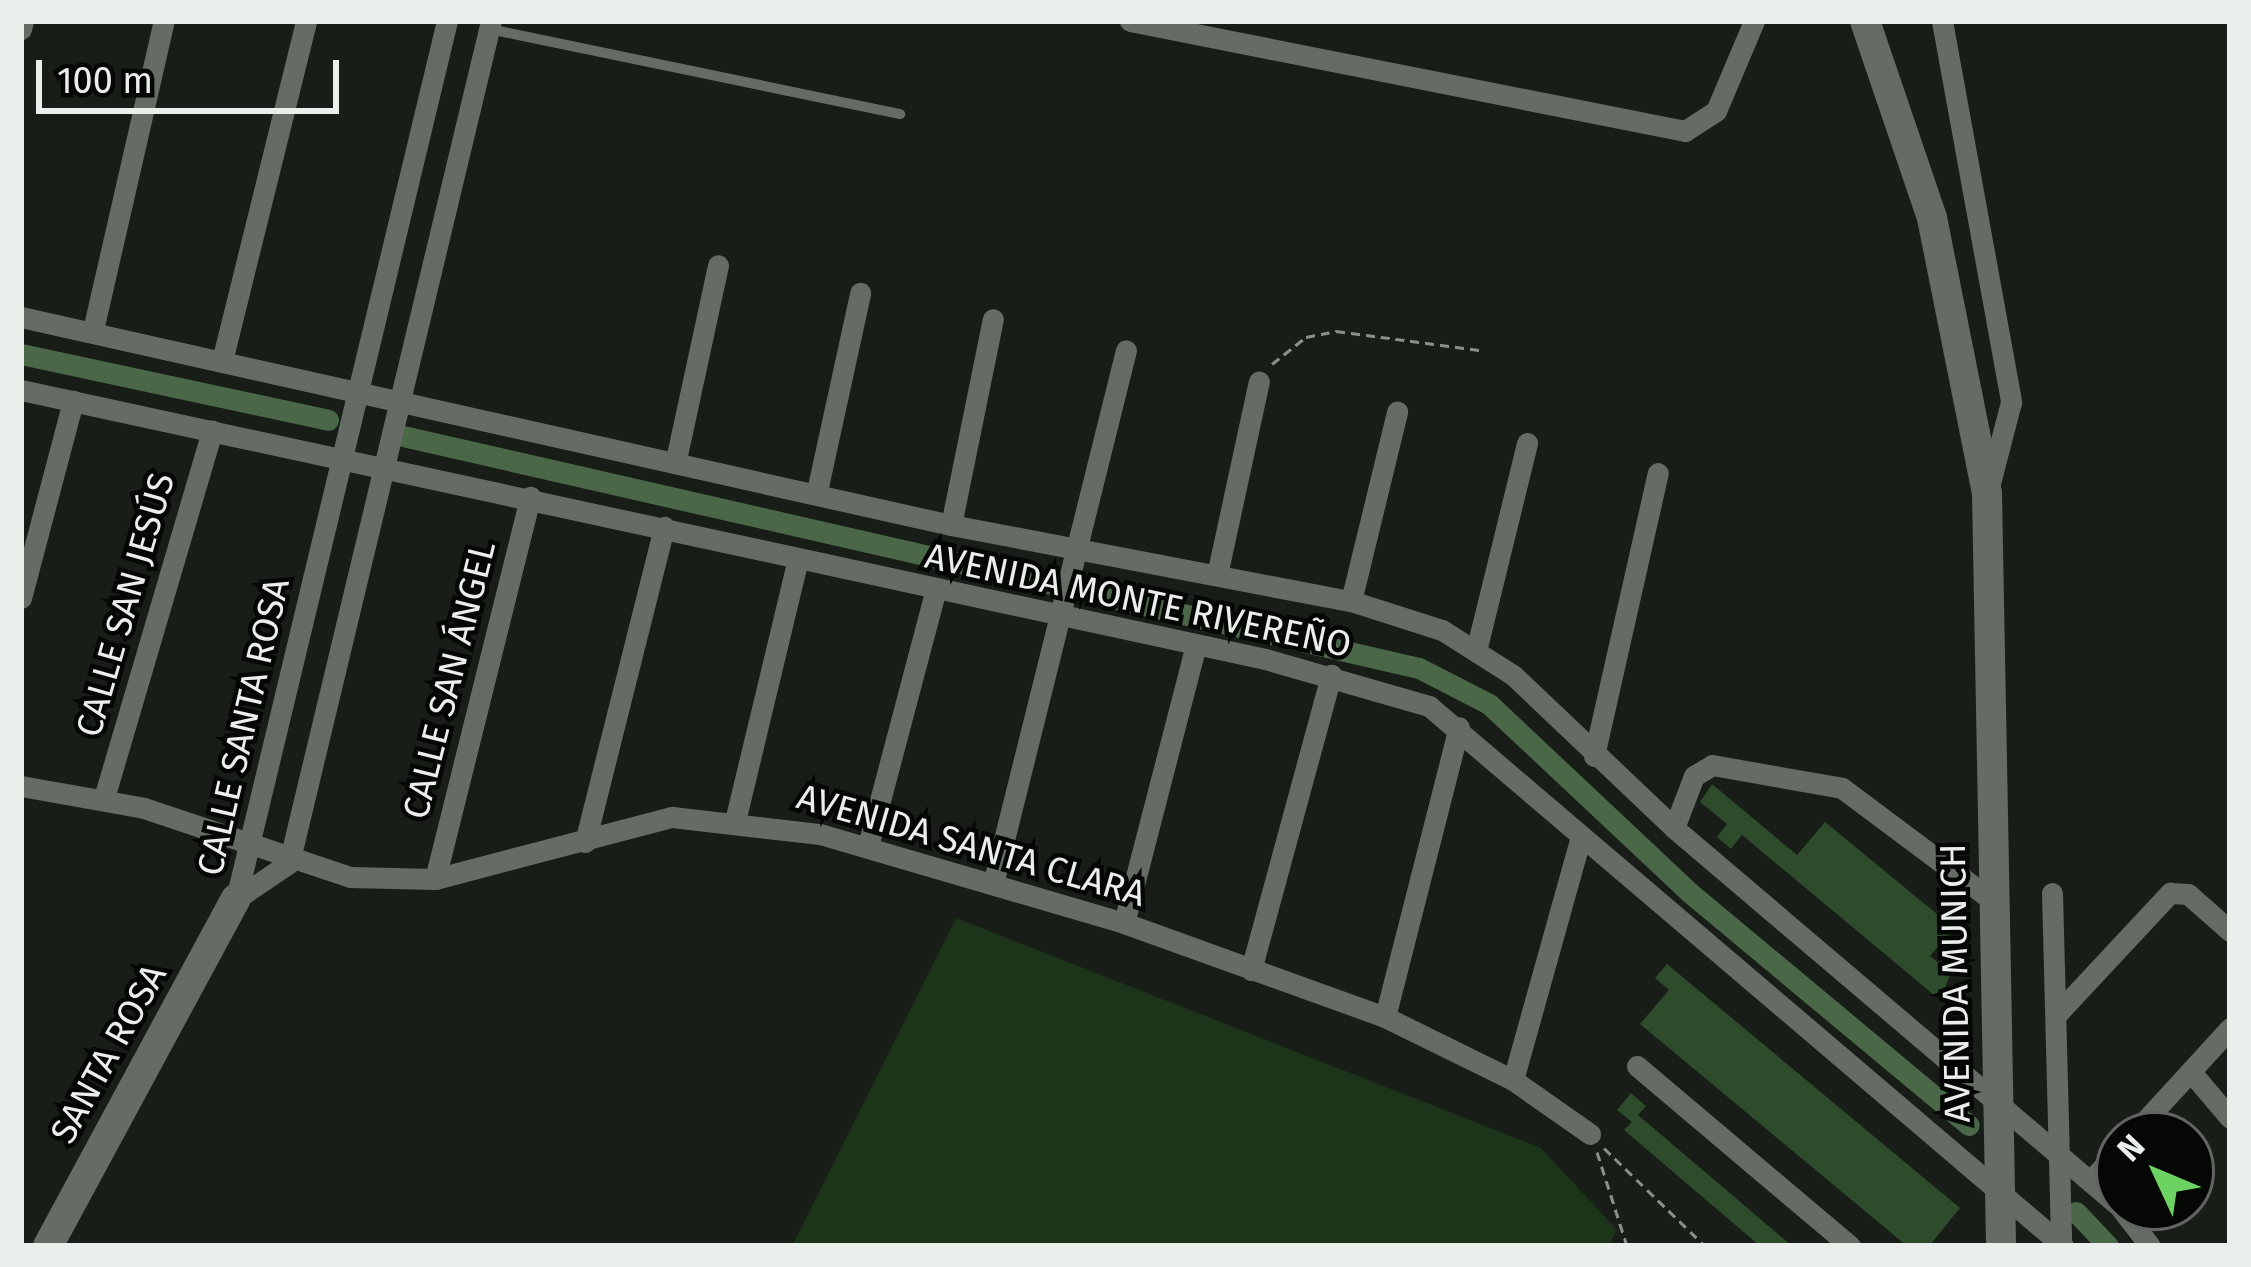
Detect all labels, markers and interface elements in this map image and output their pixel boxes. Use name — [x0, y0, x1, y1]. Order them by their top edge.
scale bar — [42, 36, 345, 110]
text: 100 m — [57, 59, 153, 103]
street label: CALLE SAN JESÚS — [68, 468, 184, 742]
street label: AVENIDA MONTE RIVEREÑO — [921, 535, 1355, 667]
street label: CALLE SAN ÁNGEL — [395, 537, 505, 823]
street label: CALLE SANTA ROSA — [189, 574, 299, 880]
street label: AVENIDA SANTA CLARA — [792, 776, 1150, 916]
street label: AVENIDA MUNICH — [1932, 843, 1980, 1123]
street label: SANTA ROSA — [42, 957, 176, 1151]
north arrow — [2095, 1111, 2215, 1231]
text: N — [2109, 1126, 2153, 1170]

